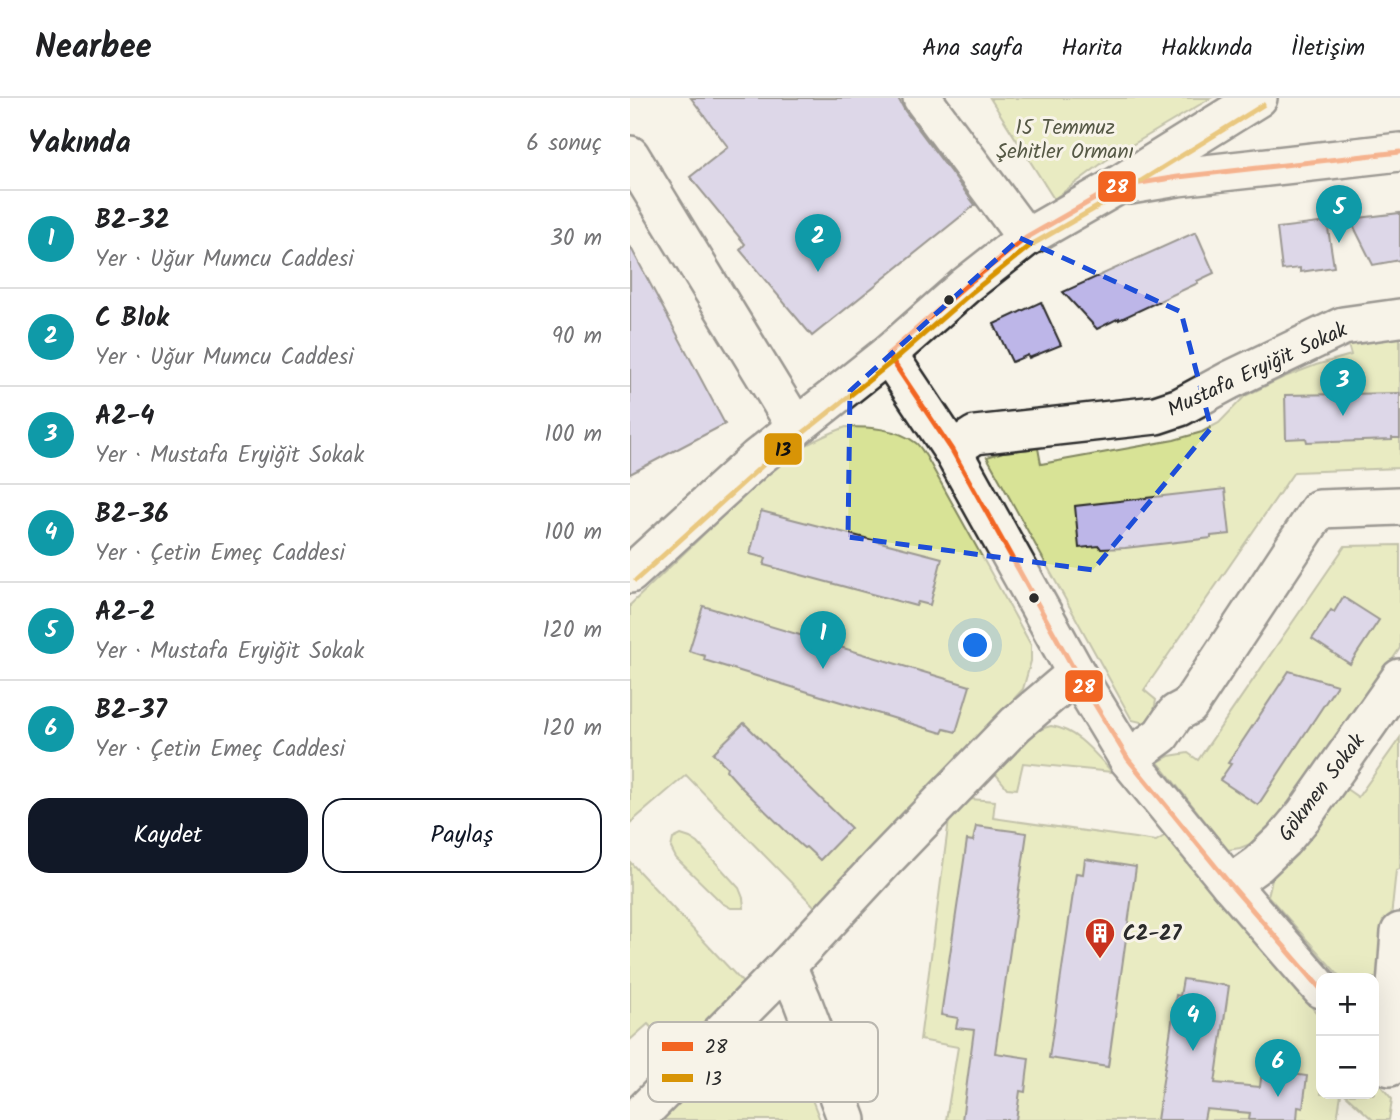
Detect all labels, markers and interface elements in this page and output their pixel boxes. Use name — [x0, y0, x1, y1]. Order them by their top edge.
text: Nearbee — [35, 22, 152, 75]
text: Ana sayfa — [922, 29, 1023, 68]
text: Harita — [1061, 29, 1123, 68]
text: Hakkında — [1161, 29, 1253, 68]
text: İletişim — [1291, 29, 1365, 68]
park label: 15 Temmuz Şehitler Ormanı — [996, 112, 1134, 169]
text: Yakında — [28, 120, 131, 168]
text: 6 sonuç — [526, 126, 602, 162]
line badge: 28 — [1097, 170, 1137, 203]
text: 28 — [1106, 173, 1129, 203]
pin: 5 — [1316, 185, 1362, 243]
text: B2-32 — [95, 200, 170, 242]
pin: 2 — [795, 214, 841, 272]
text: 1 — [48, 221, 54, 257]
text: 30 m — [550, 221, 602, 257]
text: Yer · Uğur Mumcu Caddesi — [95, 242, 354, 278]
unlabelled marker — [942, 293, 956, 307]
text: C Blok — [95, 298, 169, 340]
street label: Mustafa Eryiğit Sokak — [1162, 314, 1353, 427]
text: 2 — [44, 319, 58, 355]
text: 90 m — [552, 319, 602, 355]
text: Yer · Uğur Mumcu Caddesi — [95, 340, 354, 376]
pin: 3 — [1320, 358, 1366, 416]
text: A2-4 — [95, 396, 155, 438]
text: 3 — [45, 417, 57, 453]
text: 100 m — [544, 417, 602, 453]
line badge: 13 — [763, 432, 803, 466]
text: 13 — [775, 436, 791, 466]
text: Yer · Mustafa Eryiğit Sokak — [95, 438, 364, 474]
text: B2-36 — [95, 494, 169, 536]
text: 4 — [45, 515, 57, 551]
text: 100 m — [544, 515, 602, 551]
text: Yer · Çetin Emeç Caddesi — [95, 536, 345, 572]
unlabelled marker — [1027, 591, 1041, 605]
text: A2-2 — [95, 592, 156, 634]
pin: 1 — [800, 611, 846, 669]
text: 5 — [45, 613, 57, 649]
text: 120 m — [542, 613, 602, 649]
your location — [958, 628, 992, 662]
text: Yer · Mustafa Eryiğit Sokak — [95, 634, 364, 670]
line badge: 28 — [1064, 669, 1104, 703]
text: 28 — [1073, 673, 1096, 703]
text: B2-37 — [95, 690, 167, 732]
text: 6 — [45, 711, 57, 747]
text: 120 m — [542, 711, 602, 747]
street label: Gökmen Sokak — [1270, 727, 1374, 849]
text: Yer · Çetin Emeç Caddesi — [95, 732, 345, 768]
button: Kaydet — [28, 798, 308, 873]
button: Paylaş — [322, 798, 602, 873]
building icon: C2-27 — [1083, 916, 1117, 960]
place label: C2-27 — [1123, 918, 1183, 951]
map controls — [1316, 973, 1379, 1099]
button: + — [1316, 973, 1379, 1036]
pin: 4 — [1170, 993, 1216, 1051]
legend — [648, 1022, 878, 1102]
text: 28 — [705, 1033, 728, 1063]
button: − — [1316, 1036, 1379, 1099]
pin: 6 — [1255, 1039, 1301, 1097]
text: 13 — [705, 1065, 722, 1095]

